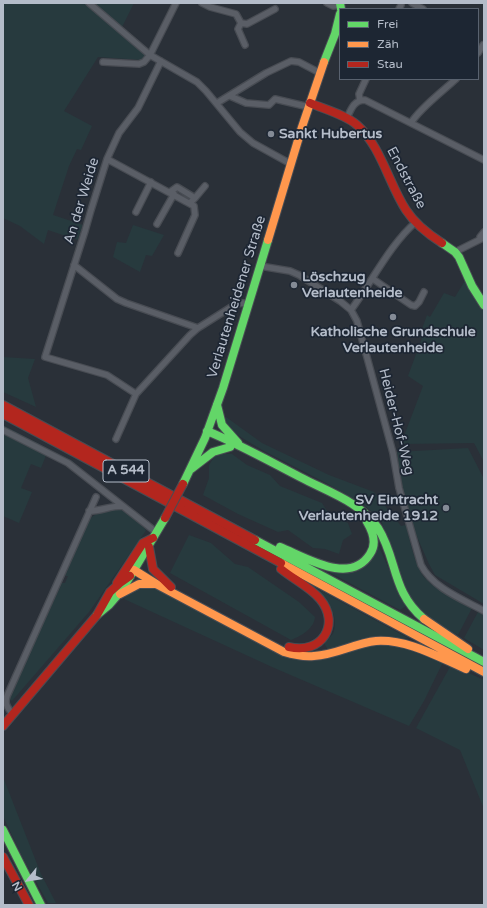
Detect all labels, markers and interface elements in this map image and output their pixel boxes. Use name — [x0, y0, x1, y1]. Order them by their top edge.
legend — [339, 8, 479, 80]
text: Frei — [377, 17, 398, 31]
text: Zäh — [377, 37, 399, 51]
text: Stau — [377, 57, 403, 71]
place label: Sankt Hubertus — [279, 126, 382, 142]
marker: Sankt Hubertus — [266, 129, 276, 139]
street label: Endstraße — [383, 144, 429, 212]
street label: An der Weide — [61, 156, 103, 246]
street label: Verlautenheidener Straße — [204, 214, 270, 380]
place label: Löschzug Verlautenheide — [302, 269, 402, 302]
marker: Löschzug Verlautenheide — [289, 280, 299, 290]
marker: Katholische Grundschule Verlautenheide — [388, 312, 398, 322]
place label: Katholische Grundschule Verlautenheide — [310, 324, 476, 356]
street label: Heider-Hof-Weg — [375, 367, 417, 477]
road number: A 544 — [103, 460, 149, 482]
place label: SV Eintracht Verlautenheide 1912 — [299, 492, 438, 524]
marker: SV Eintracht Verlautenheide 1912 — [441, 503, 451, 513]
north arrow — [8, 860, 48, 900]
text: N — [9, 879, 25, 893]

